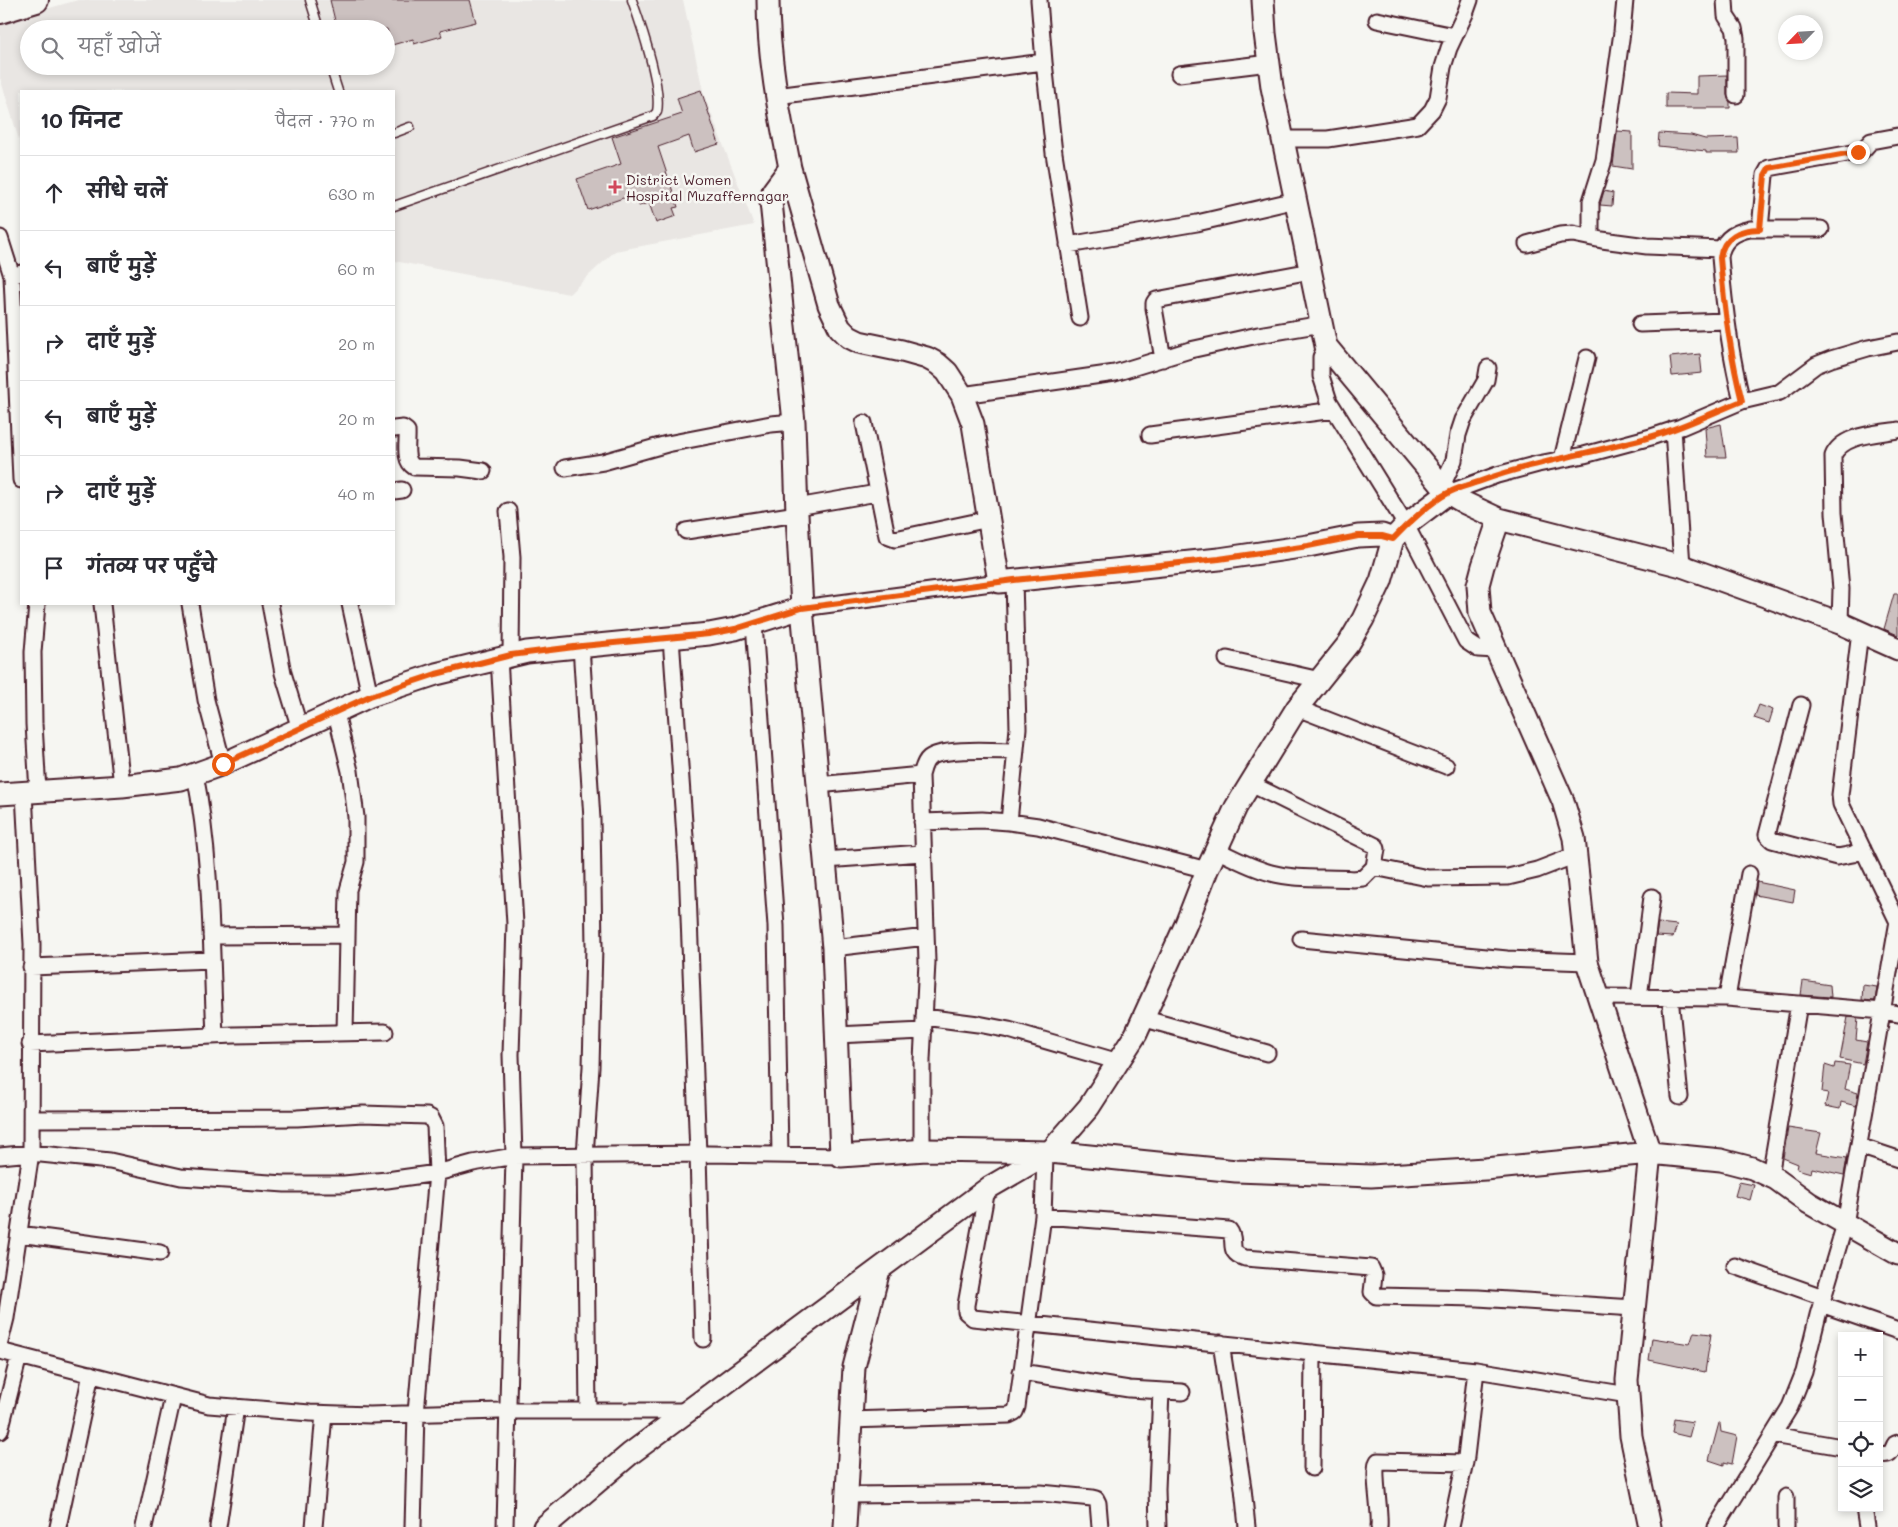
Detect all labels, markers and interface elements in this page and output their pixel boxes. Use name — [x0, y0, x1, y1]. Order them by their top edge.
north arrow — [1778, 15, 1823, 60]
search box — [20, 20, 395, 75]
text: यहाँ खोजें — [78, 33, 161, 58]
icon: search — [38, 34, 66, 62]
text: 10 मिनट — [40, 106, 121, 133]
text: पैदल · 770 m — [275, 110, 375, 131]
route end — [1847, 141, 1870, 164]
place label: District Women Hospital Muzaffernagar — [626, 170, 789, 205]
text: सीधे चलें — [87, 178, 167, 203]
icon: ahead — [40, 179, 68, 207]
marker: District Women Hospital Muzaffernagar — [608, 180, 622, 194]
text: 630 m — [328, 183, 375, 204]
text: बाएँ मुड़ें — [87, 253, 156, 278]
icon: left — [40, 254, 68, 282]
text: 60 m — [338, 258, 375, 279]
text: दाएँ मुड़ें — [87, 328, 155, 353]
icon: right — [40, 329, 68, 357]
text: 20 m — [338, 333, 375, 354]
text: बाएँ मुड़ें — [87, 403, 156, 428]
icon: left — [40, 404, 68, 432]
text: 20 m — [338, 408, 375, 429]
text: दाएँ मुड़ें — [87, 478, 155, 503]
icon: right — [40, 479, 68, 507]
text: 40 m — [338, 483, 375, 504]
text: गंतव्य पर पहुँचे — [87, 553, 216, 578]
icon: arrive — [40, 554, 68, 582]
route start — [212, 753, 235, 776]
map controls — [1838, 1332, 1883, 1512]
button: + — [1838, 1332, 1883, 1377]
button: − — [1838, 1377, 1883, 1422]
button: locate — [1838, 1422, 1883, 1467]
button: layers — [1838, 1467, 1883, 1512]

